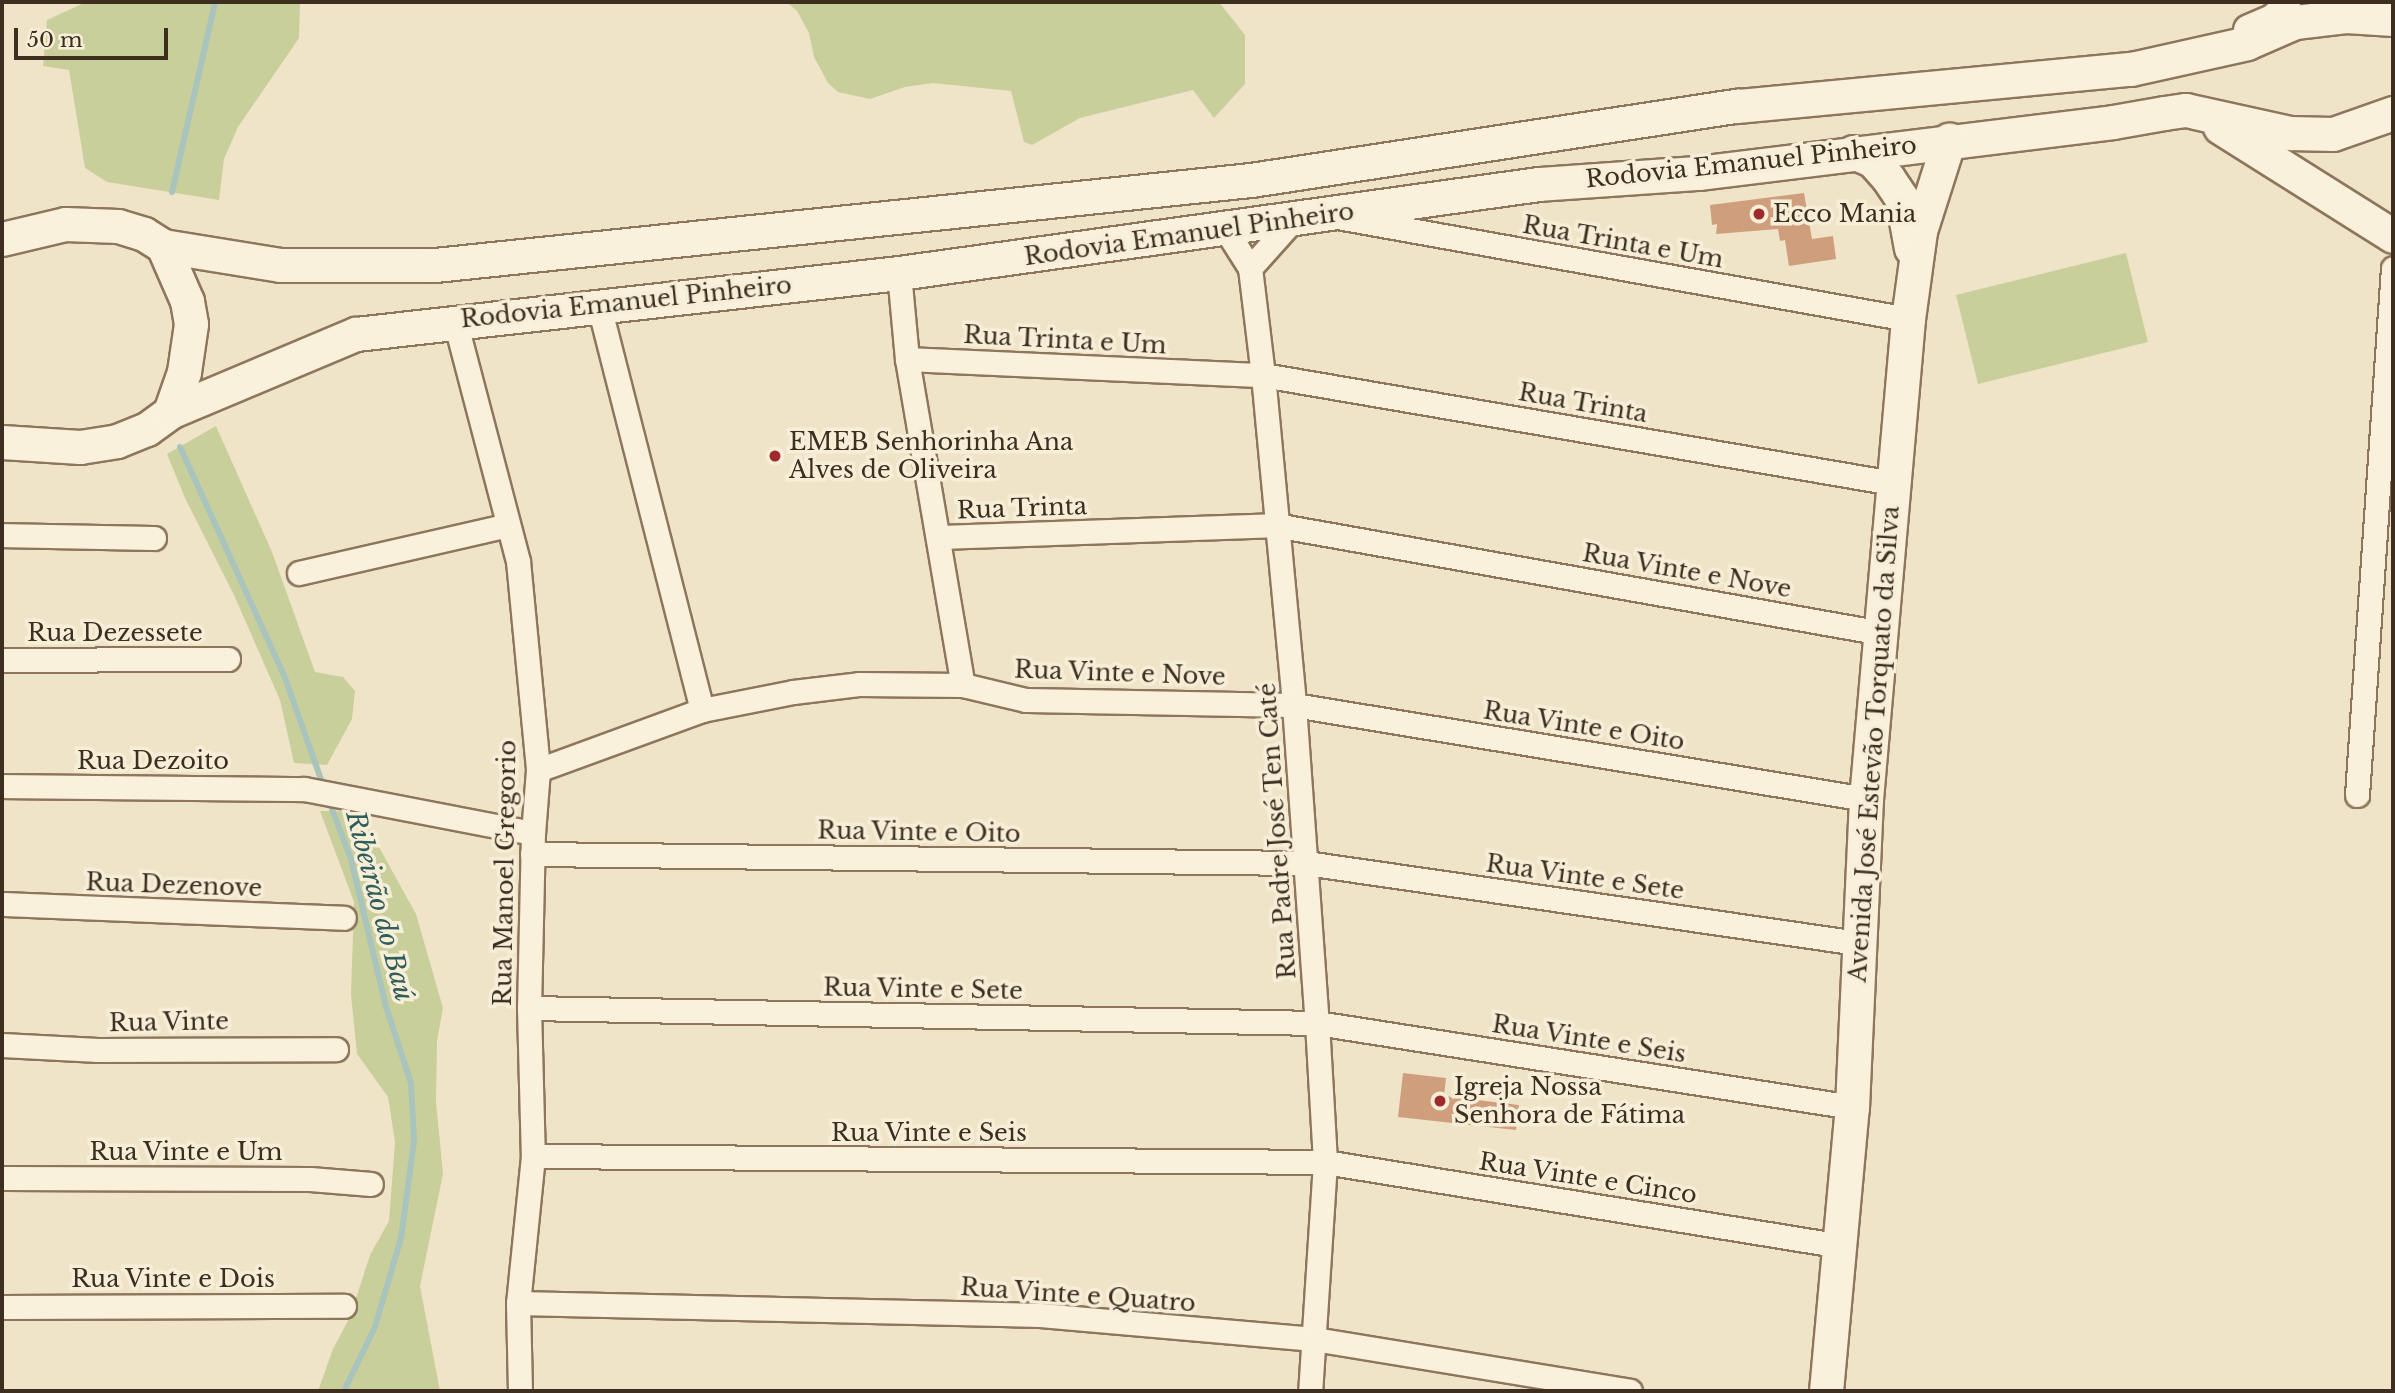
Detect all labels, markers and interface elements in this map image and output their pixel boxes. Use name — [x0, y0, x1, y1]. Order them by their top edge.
scale bar — [18, 14, 172, 58]
text: 50 m — [27, 27, 82, 53]
street label: Rodovia Emanuel Pinheiro — [1584, 130, 1918, 194]
street label: Rodovia Emanuel Pinheiro — [1022, 197, 1356, 271]
place label: Ecco Mania — [1773, 200, 1916, 228]
marker: Ecco Mania — [1751, 206, 1767, 222]
street label: Rua Trinta e Um — [1520, 210, 1726, 274]
street label: Rodovia Emanuel Pinheiro — [459, 270, 793, 334]
street label: Rua Trinta e Um — [962, 320, 1168, 360]
street label: Rua Trinta — [1516, 377, 1650, 429]
place label: EMEB Senhorinha Ana Alves de Oliveira — [789, 428, 1075, 484]
marker: EMEB Senhorinha Ana Alves de Oliveira — [767, 448, 783, 464]
street label: Rua Trinta — [956, 491, 1088, 525]
street label: Avenida José Estevão Torquato da Silva — [1843, 504, 1905, 984]
street label: Rua Vinte e Nove — [1580, 538, 1794, 604]
street label: Rua Dezessete — [27, 619, 203, 647]
street label: Rua Vinte e Nove — [1013, 655, 1227, 691]
street label: Rua Padre José Ten Caté — [1252, 681, 1302, 981]
street label: Rua Vinte e Oito — [1481, 696, 1687, 756]
street label: Rua Manoel Gregorio — [488, 740, 522, 1006]
street label: Rua Dezoito — [77, 747, 229, 775]
water label: Ribeirão do Baú — [339, 807, 419, 1005]
street label: Rua Vinte e Oito — [817, 816, 1021, 848]
street label: Rua Vinte e Sete — [1484, 849, 1686, 905]
street label: Rua Dezenove — [85, 868, 263, 902]
street label: Rua Vinte e Sete — [822, 973, 1024, 1005]
street label: Rua Vinte — [108, 1007, 230, 1037]
street label: Rua Vinte e Seis — [1489, 1009, 1689, 1069]
place label: Igreja Nossa Senhora de Fátima — [1454, 1073, 1685, 1129]
marker: Igreja Nossa Senhora de Fátima — [1432, 1093, 1448, 1109]
street label: Rua Vinte e Seis — [830, 1119, 1028, 1147]
street label: Rua Vinte e Um — [89, 1138, 283, 1166]
street label: Rua Vinte e Cinco — [1476, 1146, 1700, 1210]
street label: Rua Vinte e Dois — [71, 1265, 275, 1293]
street label: Rua Vinte e Quatro — [959, 1272, 1197, 1318]

